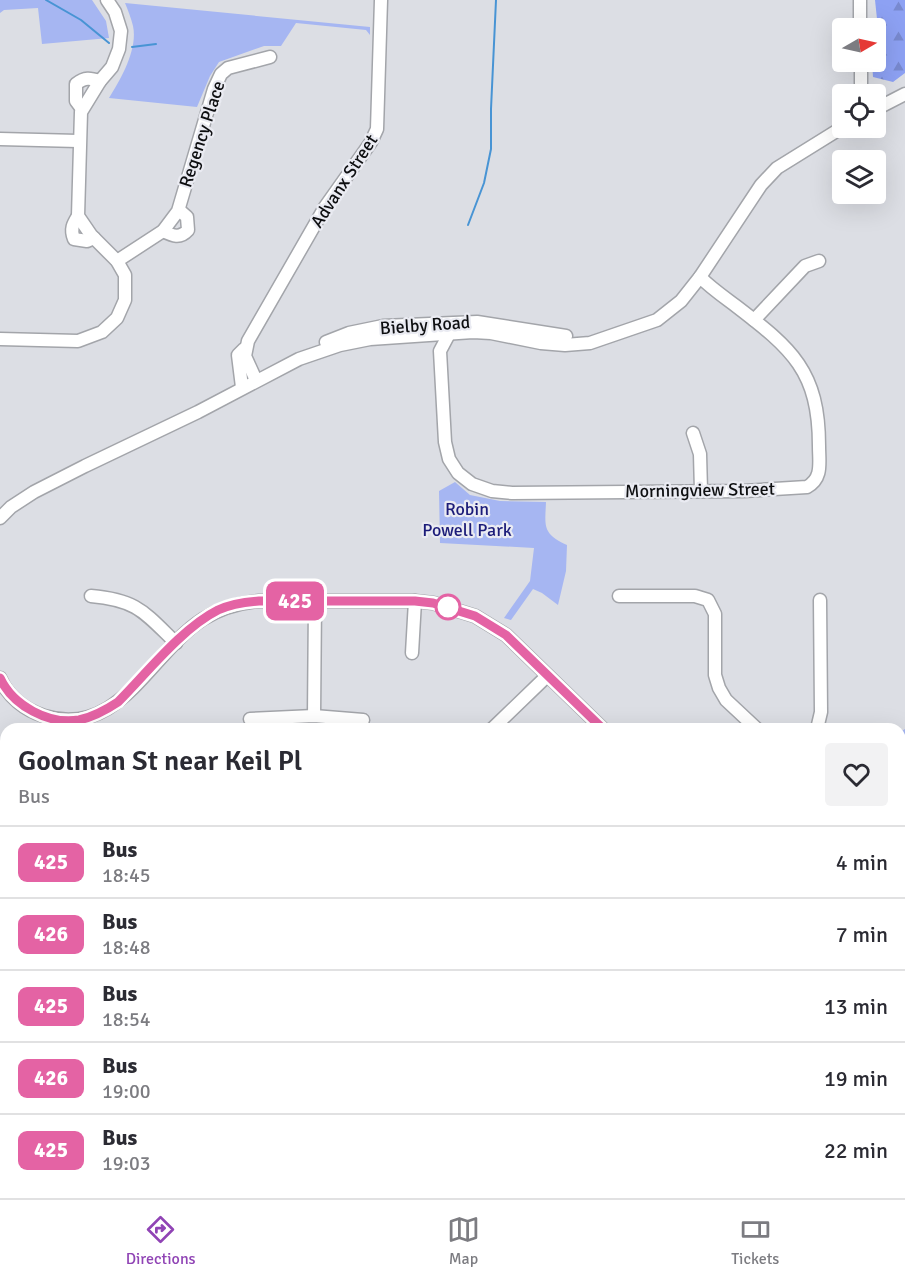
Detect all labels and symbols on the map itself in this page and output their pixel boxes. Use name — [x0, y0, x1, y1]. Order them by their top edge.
north arrow — [832, 18, 886, 72]
street label: Regency Place — [174, 78, 230, 190]
street label: Advanx Street — [306, 130, 382, 232]
street label: Bielby Road — [379, 311, 471, 339]
street label: Morningview Street — [625, 478, 775, 502]
park label: Robin Powell Park — [422, 498, 512, 541]
line badge: 425 — [260, 582, 330, 620]
unlabelled marker — [435, 594, 461, 620]

